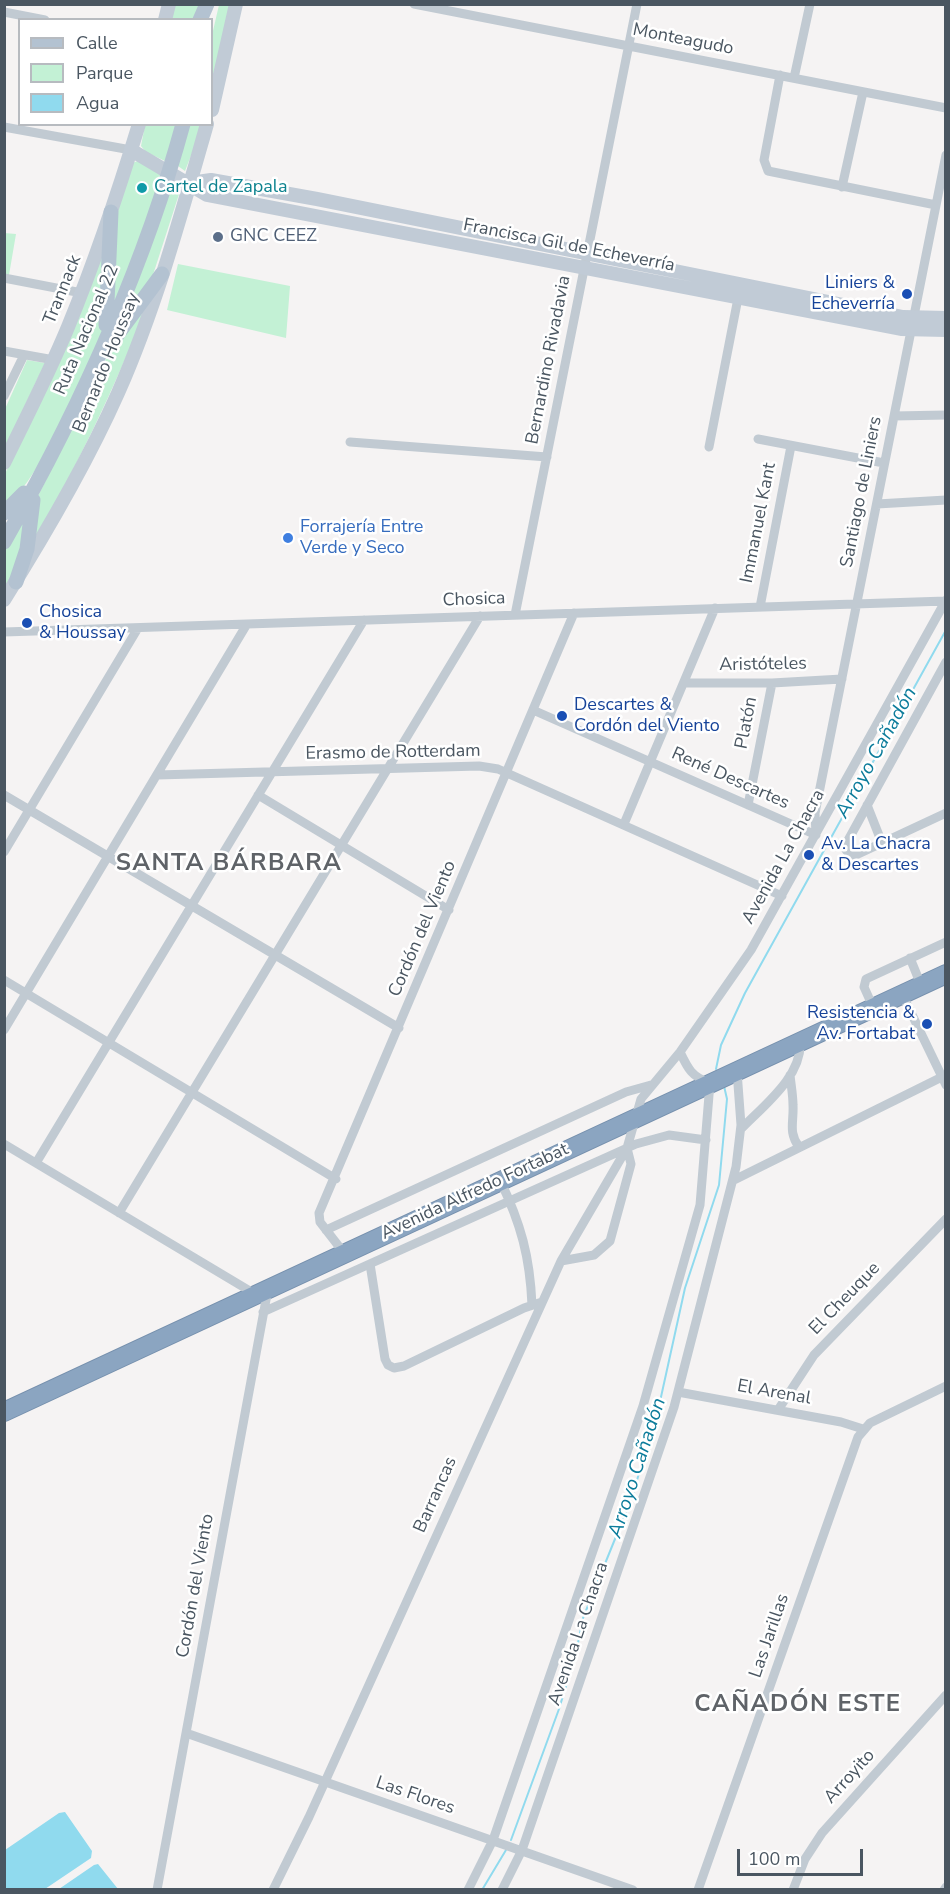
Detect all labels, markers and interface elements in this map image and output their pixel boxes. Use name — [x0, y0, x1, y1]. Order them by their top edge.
legend — [18, 18, 213, 126]
street label: Monteagudo — [631, 20, 735, 60]
text: Calle — [76, 31, 118, 55]
text: Parque — [76, 61, 133, 85]
text: Agua — [76, 91, 119, 115]
place label: Cartel de Zapala — [154, 177, 288, 199]
marker: Cartel de Zapala — [135, 181, 149, 195]
street label: Francisca Gil de Echeverría — [461, 215, 677, 277]
place label: GNC CEEZ — [230, 226, 317, 248]
marker: GNC CEEZ — [211, 230, 225, 244]
street label: Trannack — [39, 252, 87, 328]
street label: Ruta Nacional 22 — [50, 262, 124, 398]
place label: Liniers & Echeverría — [811, 273, 895, 316]
street label: Bernardino Rivadavia — [522, 274, 576, 446]
marker: Liniers & Echeverría — [900, 287, 914, 301]
street label: Bernardo Houssay — [69, 290, 145, 436]
street label: Santiago de Liniers — [837, 415, 887, 569]
street label: Immanuel Kant — [737, 461, 781, 585]
place label: Forrajería Entre Verde y Seco — [300, 517, 423, 560]
marker: Forrajería Entre Verde y Seco — [281, 531, 295, 545]
street label: Chosica — [442, 588, 506, 612]
place label: Chosica & Houssay — [39, 602, 126, 644]
marker: Chosica & Houssay — [20, 616, 34, 630]
street label: Aristóteles — [719, 653, 807, 677]
water label: Arroyo Cañadón — [831, 683, 923, 823]
place label: Descartes & Cordón del Viento — [574, 695, 720, 738]
street label: Platón — [731, 695, 763, 751]
marker: Descartes & Cordón del Viento — [555, 709, 569, 723]
street label: Erasmo de Rotterdam — [305, 741, 481, 765]
street label: René Descartes — [668, 743, 792, 815]
street label: Avenida La Chacra — [738, 786, 830, 928]
place label: Av. La Chacra & Descartes — [821, 834, 931, 876]
marker: Av. La Chacra & Descartes — [802, 848, 816, 862]
district label: SANTA BÁRBARA — [116, 850, 342, 878]
street label: Cordón del Viento — [385, 858, 461, 1000]
place label: Resistencia & Av. Fortabat — [807, 1003, 915, 1046]
marker: Resistencia & Av. Fortabat — [920, 1017, 934, 1031]
street label: Avenida Alfredo Fortabat — [378, 1139, 572, 1245]
street label: El Cheuque — [805, 1258, 885, 1340]
street label: El Arenal — [735, 1376, 813, 1410]
water label: Arroyo Cañadón — [604, 1395, 672, 1541]
street label: Barrancas — [410, 1454, 462, 1536]
street label: Cordón del Viento — [173, 1512, 219, 1660]
street label: Avenida La Chacra — [544, 1559, 614, 1709]
street label: Las Jarillas — [746, 1591, 794, 1681]
district label: CAÑADÓN ESTE — [694, 1691, 902, 1719]
street label: Arroyito — [820, 1745, 880, 1809]
street label: Las Flores — [373, 1772, 457, 1820]
scale bar — [740, 1837, 866, 1875]
text: 100 m — [748, 1847, 800, 1871]

